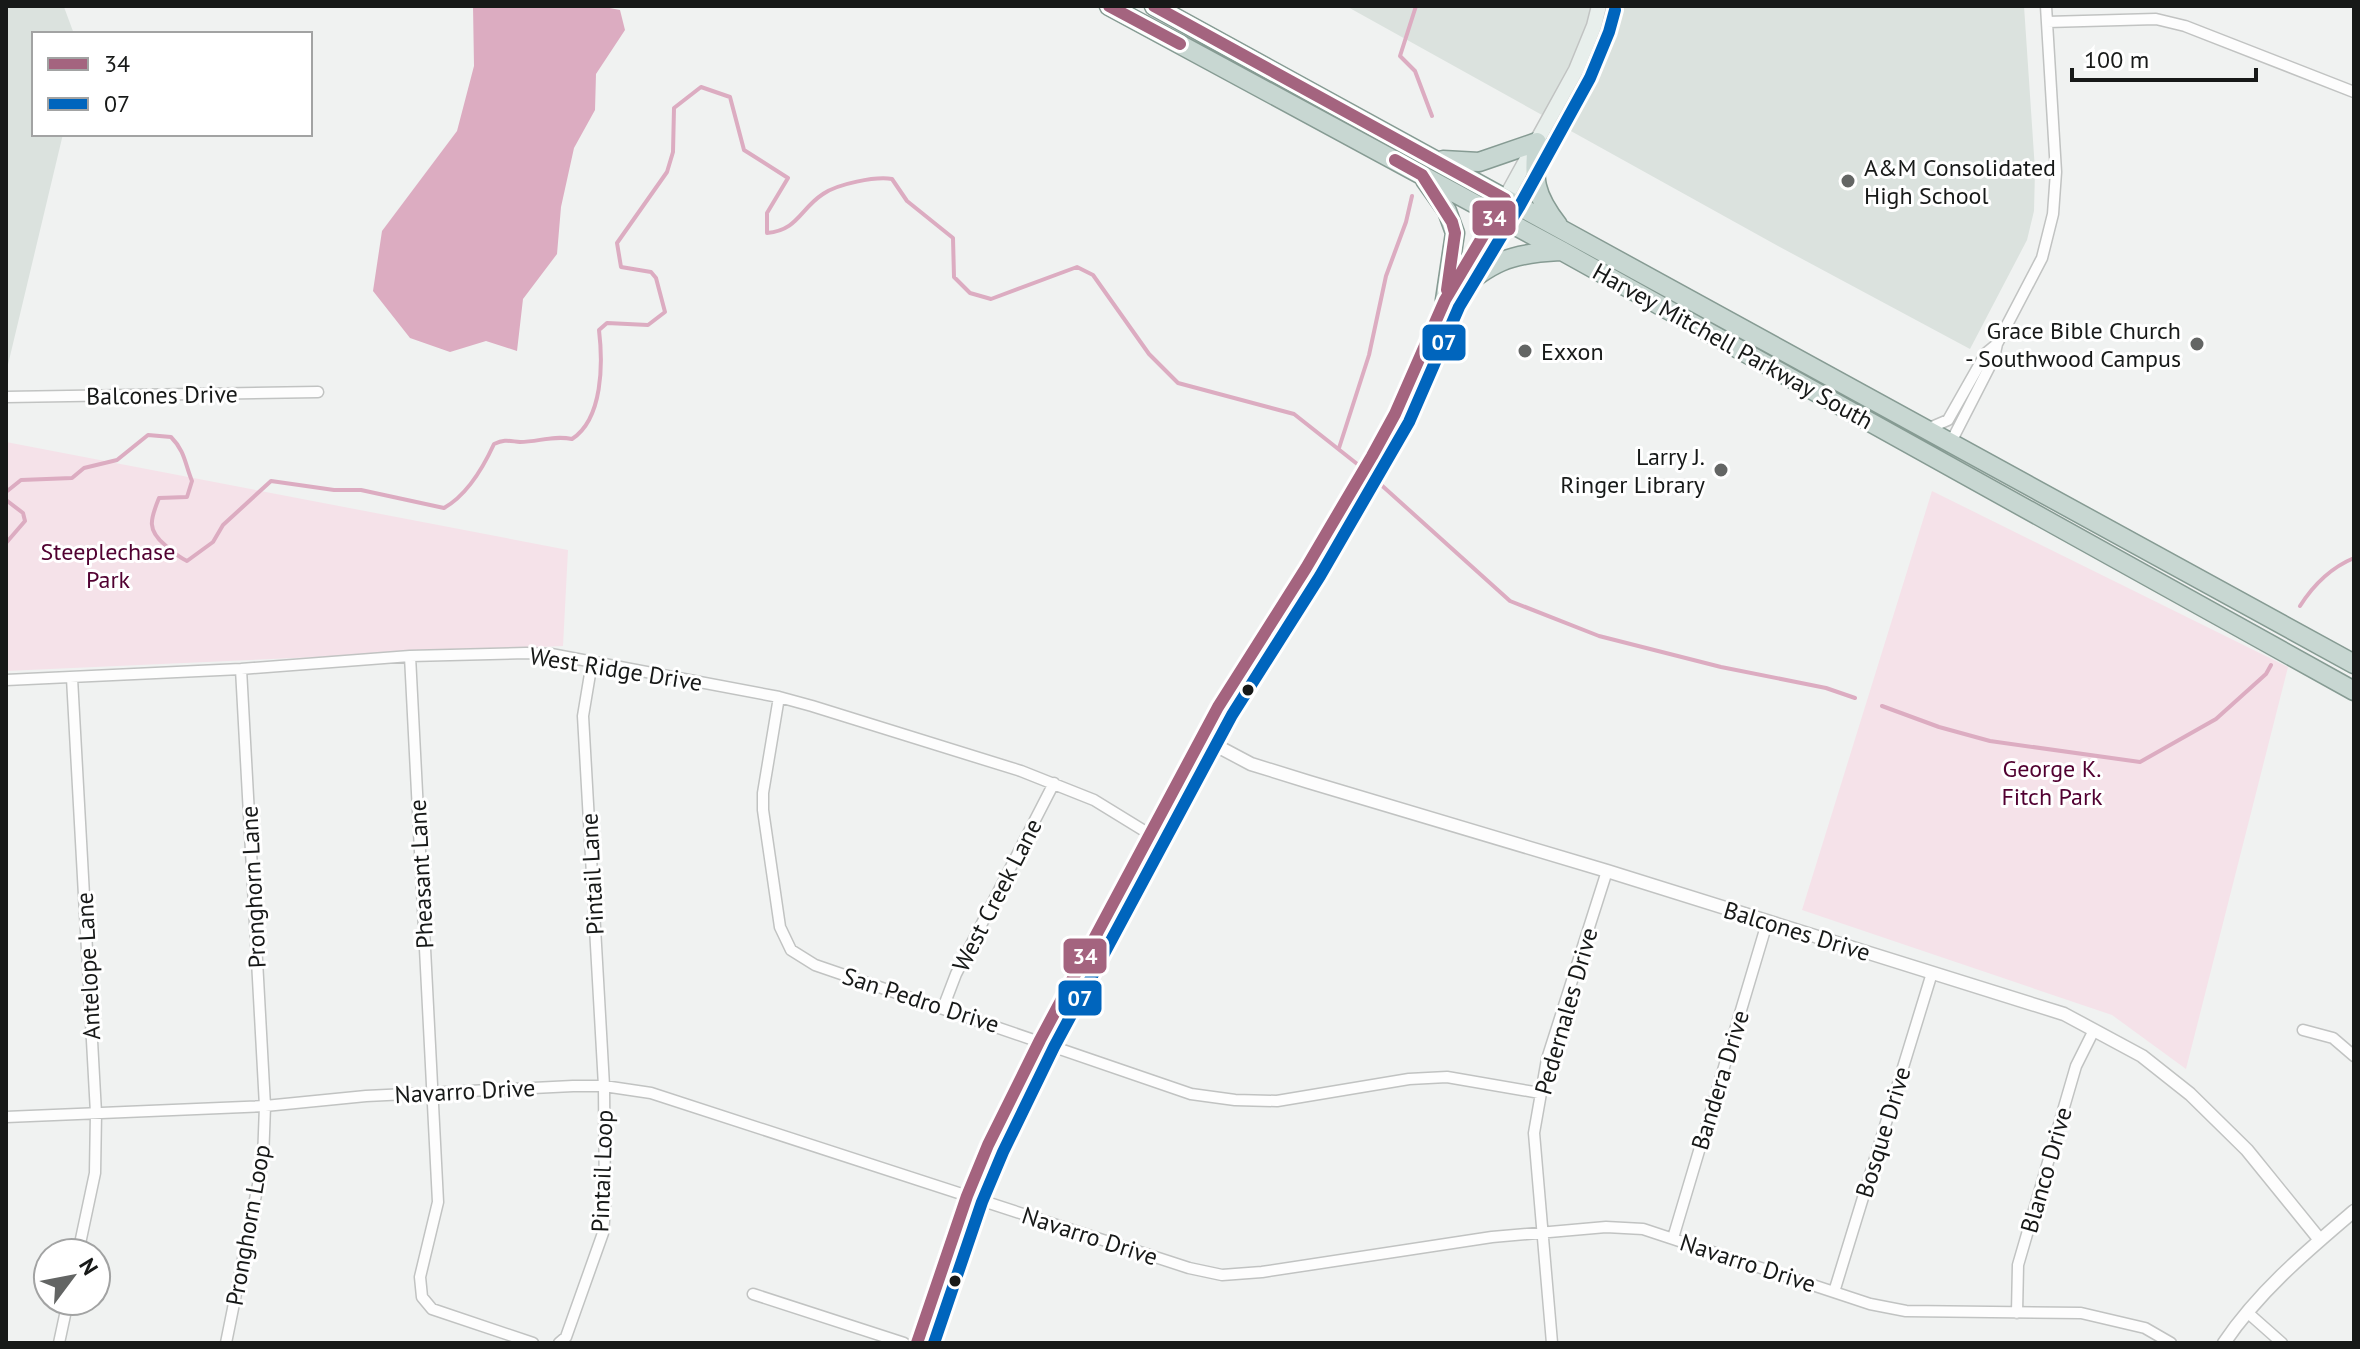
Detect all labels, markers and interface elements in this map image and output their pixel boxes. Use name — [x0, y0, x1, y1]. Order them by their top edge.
legend — [32, 32, 312, 136]
scale bar — [2072, 32, 2256, 82]
text: 100 m — [2084, 44, 2149, 75]
text: 34 — [104, 48, 130, 79]
text: 07 — [104, 88, 130, 119]
place label: A&M Consolidated High School — [1864, 152, 2056, 211]
marker: A&M Consolidated High School — [1839, 172, 1857, 190]
line badge: 34 — [1471, 199, 1517, 237]
text: 34 — [1482, 204, 1507, 232]
street label: Harvey Mitchell Parkway South — [1587, 256, 1879, 436]
place label: Grace Bible Church - Southwood Campus — [1965, 315, 2181, 374]
line badge: 07 — [1421, 323, 1467, 362]
text: 07 — [1432, 328, 1456, 356]
marker: Grace Bible Church - Southwood Campus — [2188, 335, 2206, 353]
place label: Exxon — [1541, 336, 1604, 367]
marker: Exxon — [1516, 342, 1534, 360]
street label: Balcones Drive — [86, 378, 238, 412]
place label: Larry J. Ringer Library — [1560, 441, 1705, 500]
marker: Larry J. Ringer Library — [1712, 461, 1730, 479]
park label: Steeplechase Park — [41, 536, 175, 595]
street label: West Ridge Drive — [527, 640, 705, 698]
unlabelled marker — [1240, 682, 1256, 698]
park label: George K. Fitch Park — [2001, 753, 2103, 812]
street label: Pheasant Lane — [402, 799, 440, 949]
street label: Pronghorn Lane — [233, 805, 273, 969]
street label: Pintail Lane — [573, 812, 611, 936]
street label: West Creek Lane — [945, 813, 1049, 977]
street label: Antelope Lane — [69, 891, 107, 1041]
street label: Balcones Drive — [1720, 894, 1874, 968]
street label: Pedernales Drive — [1527, 924, 1605, 1098]
line badge: 34 — [1062, 937, 1108, 975]
text: 34 — [1073, 942, 1098, 970]
street label: San Pedro Drive — [839, 960, 1003, 1040]
line badge: 07 — [1057, 979, 1103, 1017]
text: 07 — [1068, 984, 1092, 1012]
street label: Bandera Drive — [1684, 1006, 1756, 1154]
street label: Bosque Drive — [1848, 1063, 1918, 1201]
street label: Navarro Drive — [394, 1072, 536, 1110]
street label: Blanco Drive — [2013, 1104, 2079, 1236]
street label: Pintail Loop — [584, 1109, 620, 1233]
street label: Pronghorn Loop — [219, 1142, 277, 1308]
street label: Navarro Drive — [1018, 1199, 1162, 1273]
street label: Navarro Drive — [1676, 1226, 1820, 1300]
north arrow — [32, 1237, 112, 1317]
text: N — [73, 1253, 105, 1280]
unlabelled marker — [947, 1273, 963, 1289]

